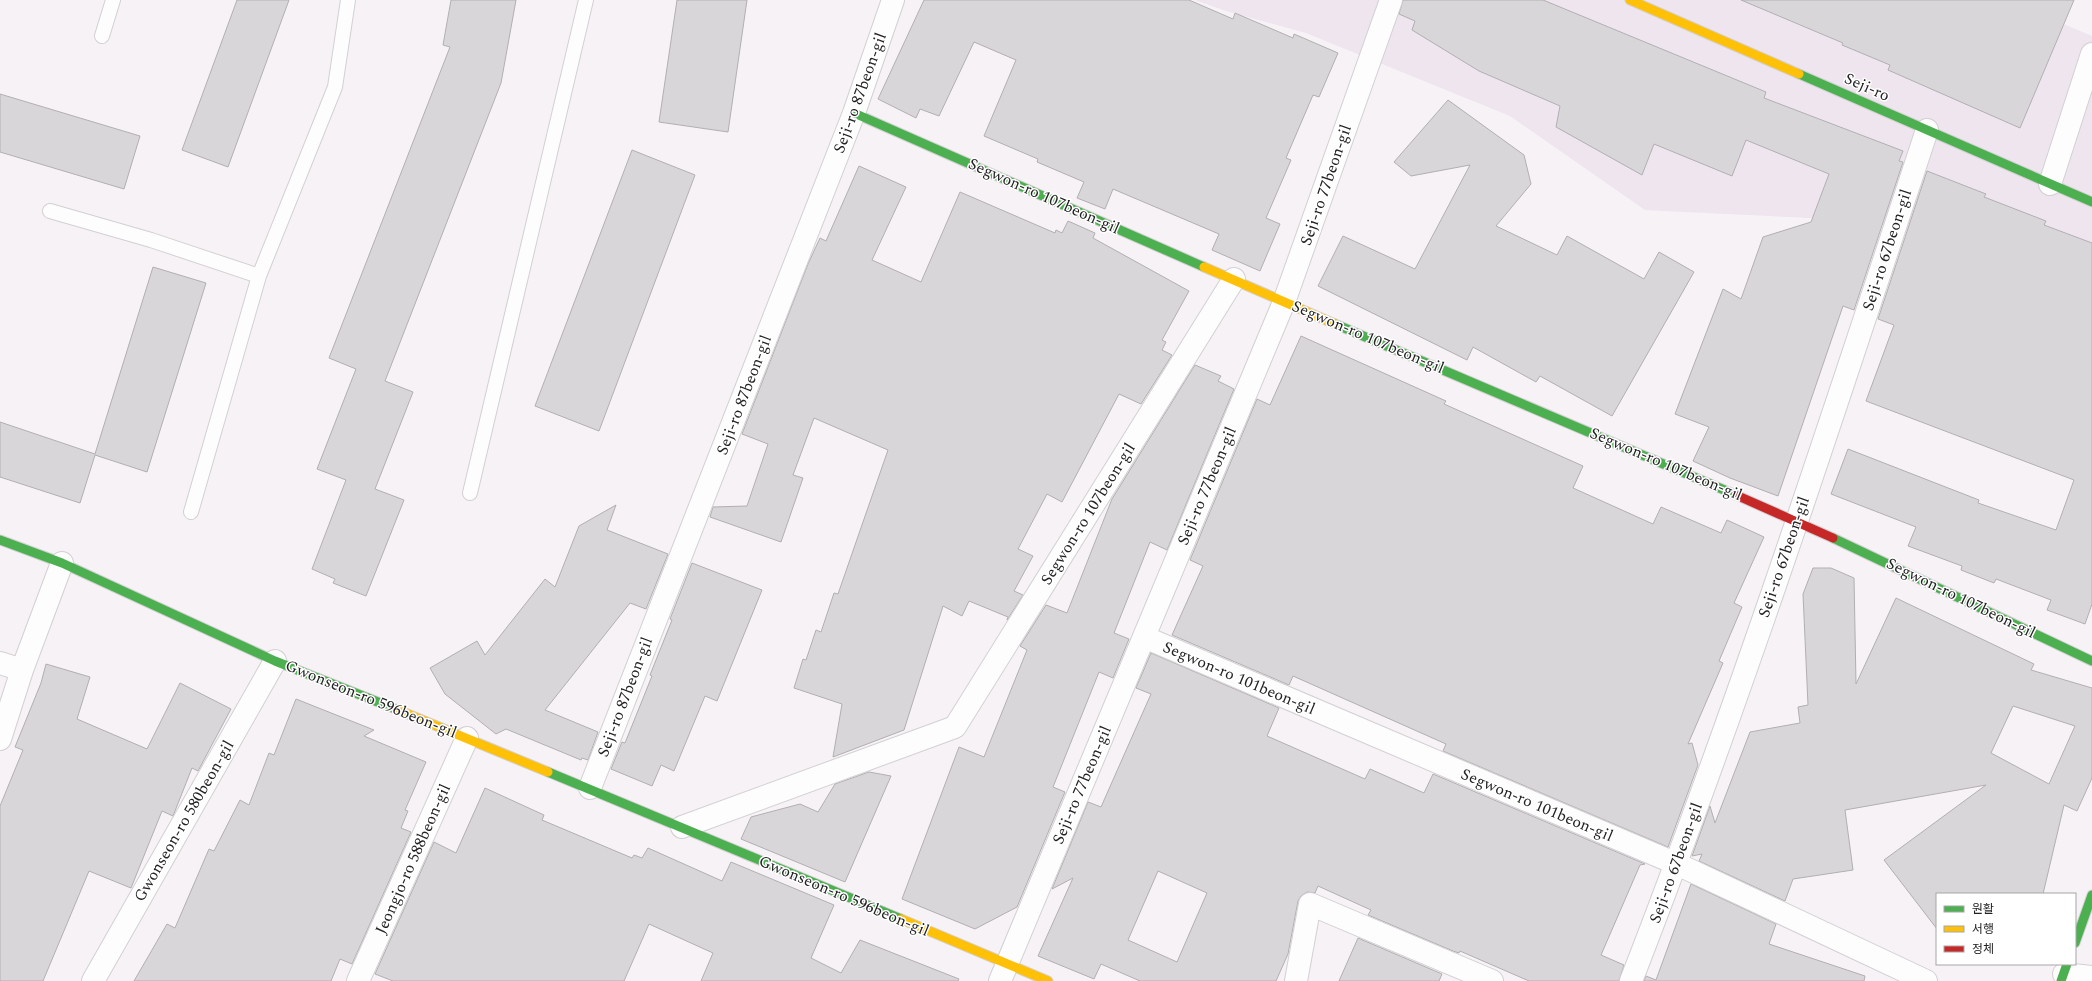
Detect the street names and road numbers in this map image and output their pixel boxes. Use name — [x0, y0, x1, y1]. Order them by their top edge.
street label: Seji-ro 87beon-gil — [827, 29, 893, 157]
street label: Seji-ro — [1840, 66, 1894, 108]
street label: Seji-ro 77beon-gil — [1294, 121, 1358, 249]
street label: Segwon-ro 107beon-gil — [964, 152, 1124, 240]
street label: Seji-ro 67beon-gil — [1856, 186, 1918, 314]
street label: Segwon-ro 107beon-gil — [1288, 294, 1448, 380]
street label: Seji-ro 87beon-gil — [710, 332, 778, 458]
street label: Segwon-ro 107beon-gil — [1586, 421, 1746, 507]
street label: Seji-ro 77beon-gil — [1171, 423, 1243, 549]
street label: Segwon-ro 107beon-gil — [1035, 438, 1141, 590]
street label: Seji-ro 67beon-gil — [1752, 493, 1816, 621]
street label: Segwon-ro 107beon-gil — [1882, 551, 2040, 645]
street label: Seji-ro 87beon-gil — [591, 634, 659, 760]
street label: Segwon-ro 101beon-gil — [1159, 635, 1319, 721]
street label: Gwonseon-ro 596beon-gil — [282, 654, 460, 744]
street label: Seji-ro 77beon-gil — [1046, 722, 1118, 848]
street label: Gwonseon-ro 580beon-gil — [128, 736, 240, 906]
street label: Segwon-ro 101beon-gil — [1457, 762, 1617, 848]
street label: Jeongjo-ro 588beon-gil — [369, 780, 457, 938]
street label: Seji-ro 67beon-gil — [1643, 799, 1709, 927]
street label: Gwonseon-ro 596beon-gil — [755, 849, 933, 943]

